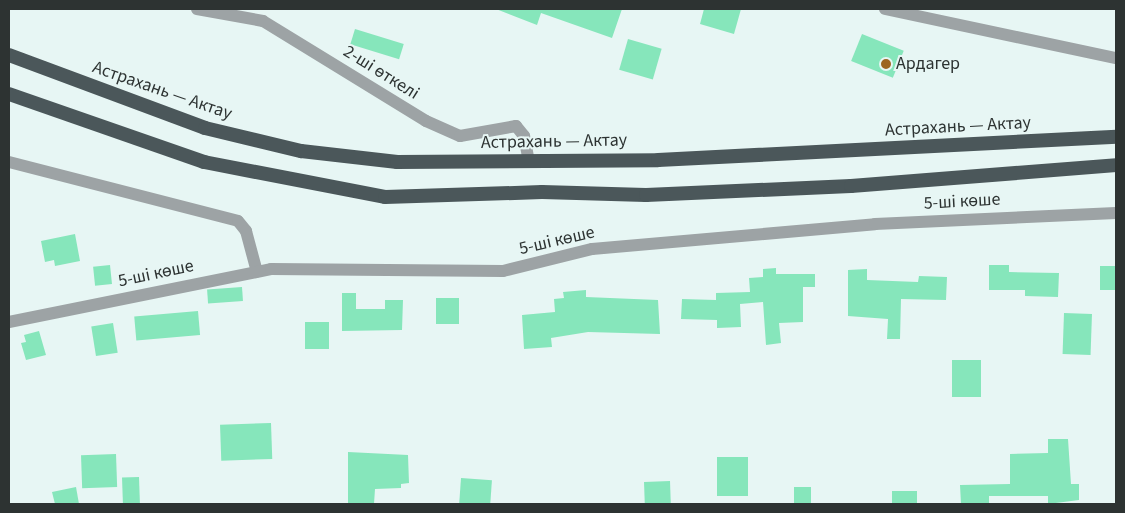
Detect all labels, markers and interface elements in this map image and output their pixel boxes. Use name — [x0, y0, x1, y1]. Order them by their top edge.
street label: 2-ші өткелі — [339, 41, 423, 105]
place label: Ардагер — [896, 53, 960, 75]
street label: Астрахань — Актау — [89, 57, 235, 125]
marker: Ардагер — [880, 58, 892, 70]
street label: Астрахань — Актау — [884, 112, 1032, 142]
street label: Астрахань — Актау — [481, 130, 627, 154]
street label: 5-шi көше — [923, 189, 1001, 215]
street label: 5-шi көше — [517, 222, 597, 260]
street label: 5-шi көше — [116, 255, 196, 293]

